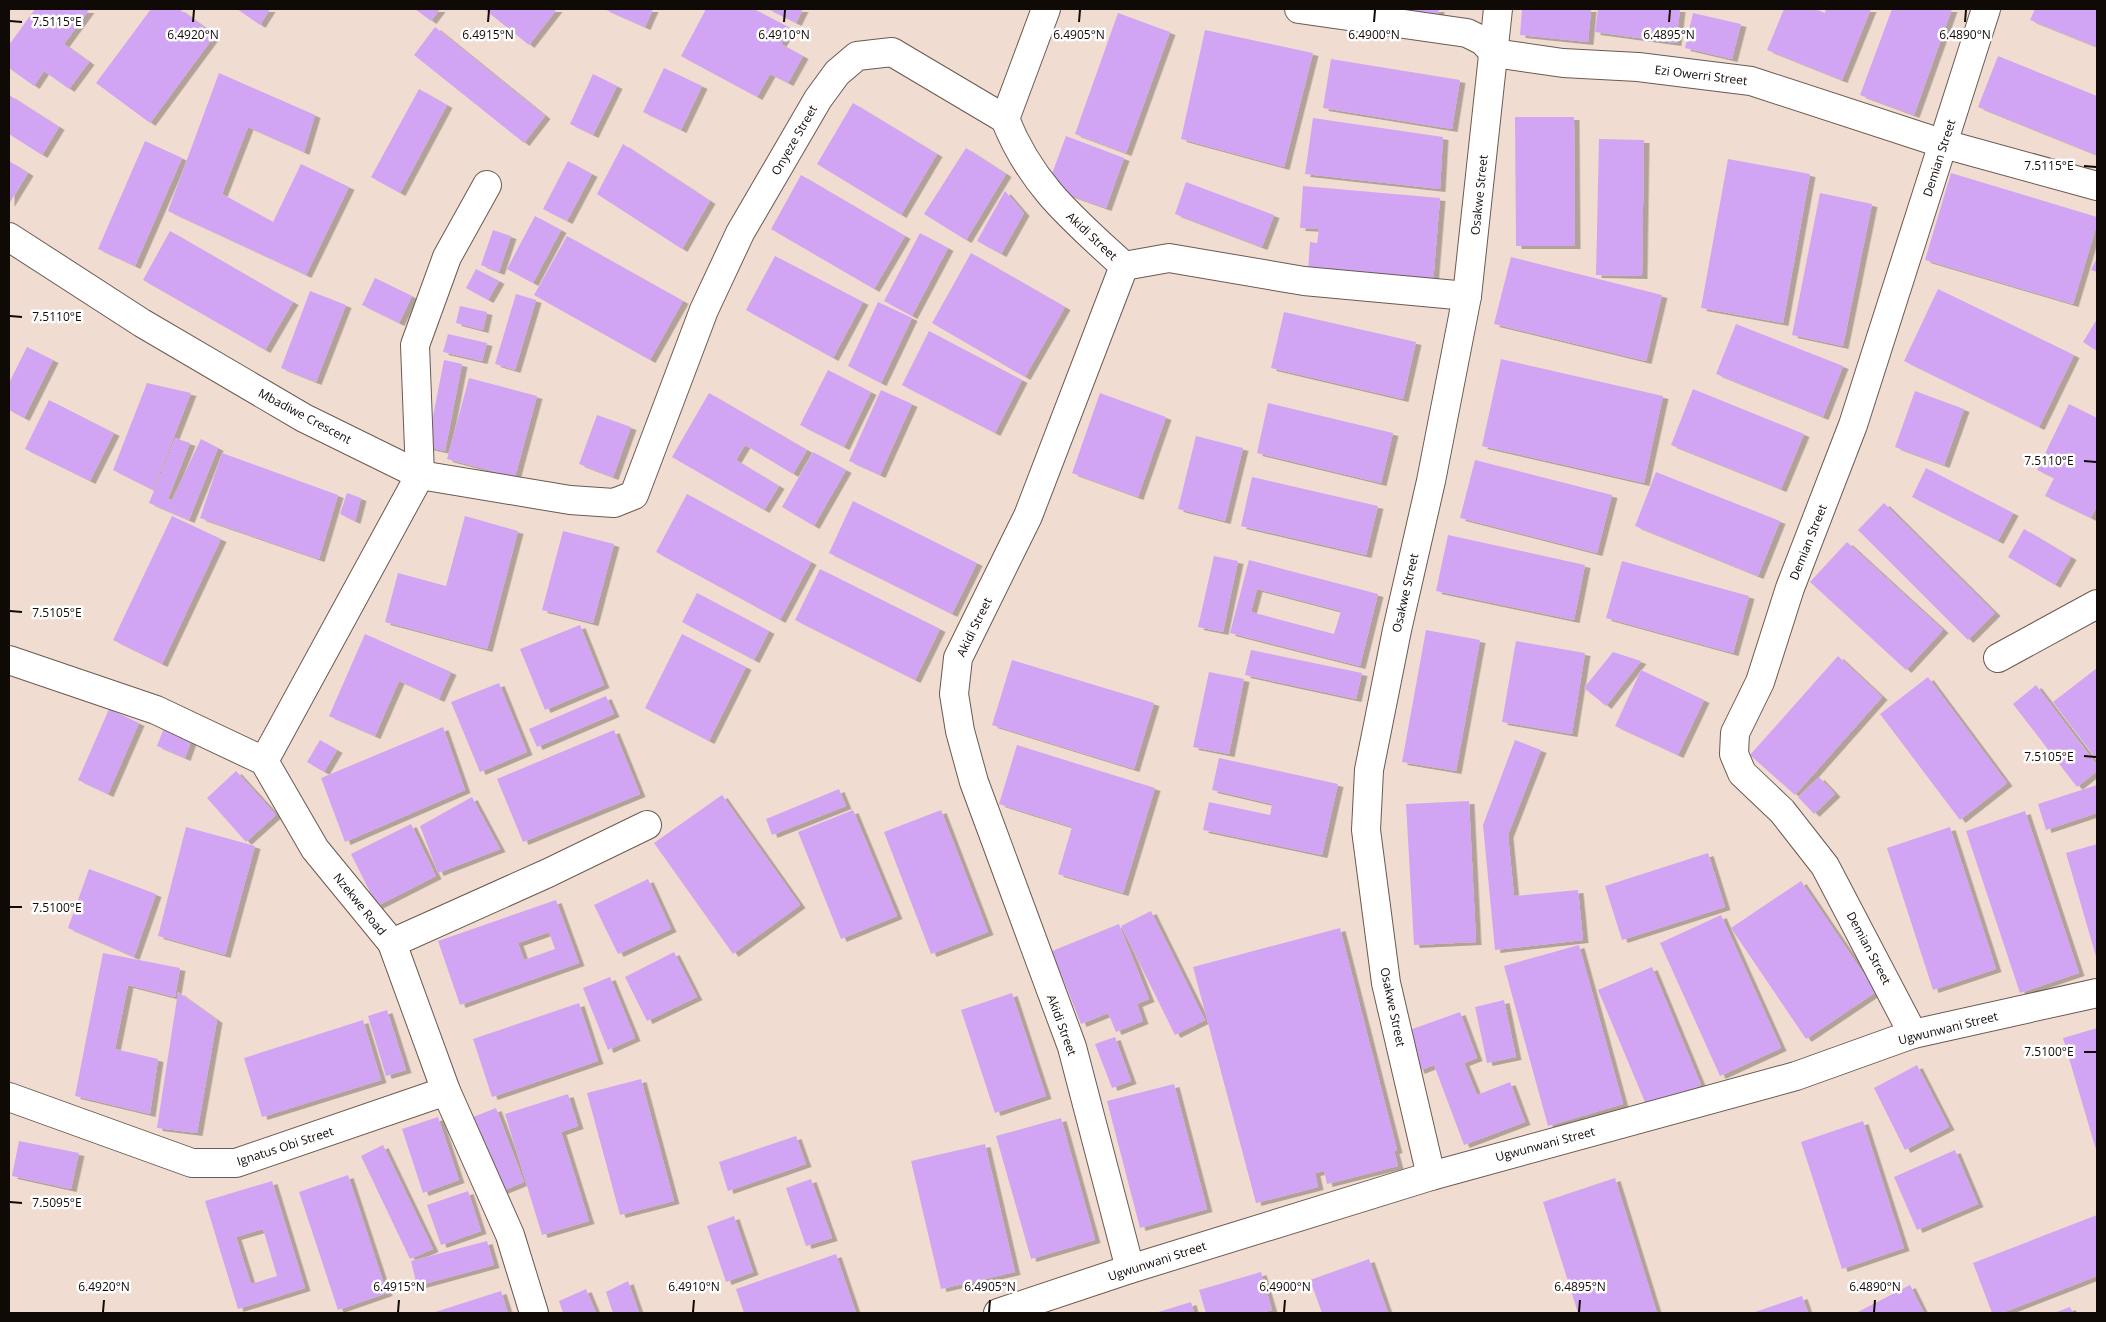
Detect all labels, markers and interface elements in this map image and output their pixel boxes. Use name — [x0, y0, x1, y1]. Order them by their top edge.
text: 7.5115°E — [32, 13, 82, 30]
text: 6.4920°N — [167, 26, 219, 43]
text: 6.4915°N — [462, 26, 514, 43]
text: 6.4910°N — [758, 26, 810, 43]
text: 6.4905°N — [1053, 26, 1105, 43]
text: 6.4900°N — [1348, 26, 1400, 43]
text: 6.4895°N — [1643, 26, 1695, 43]
text: 6.4890°N — [1939, 26, 1991, 43]
street label: Ezi Owerri Street — [1654, 61, 1748, 89]
street label: Onyeze Street — [767, 102, 821, 178]
street label: Demian Street — [1919, 117, 1959, 199]
street label: Osakwe Street — [1466, 154, 1492, 236]
text: 7.5115°E — [2024, 157, 2074, 174]
street label: Akidi Street — [1063, 208, 1121, 264]
text: 7.5110°E — [32, 308, 82, 325]
street label: Mbadiwe Crescent — [255, 384, 355, 448]
text: 7.5110°E — [2024, 452, 2074, 469]
street label: Demian Street — [1785, 502, 1831, 582]
street label: Osakwe Street — [1388, 552, 1422, 634]
street label: Akidi Street — [952, 595, 996, 659]
text: 7.5105°E — [32, 604, 82, 621]
text: 7.5105°E — [2024, 748, 2074, 765]
street label: Nzekwe Road — [330, 869, 390, 939]
text: 7.5100°E — [32, 899, 82, 916]
street label: Demian Street — [1843, 909, 1895, 987]
street label: Osakwe Street — [1376, 966, 1410, 1048]
street label: Akidi Street — [1043, 992, 1081, 1058]
street label: Ugwunwani Street — [1896, 1007, 2000, 1049]
text: 7.5100°E — [2024, 1043, 2074, 1060]
street label: Ignatus Obi Street — [234, 1122, 336, 1170]
street label: Ugwunwani Street — [1493, 1123, 1597, 1165]
text: 7.5095°E — [32, 1194, 82, 1211]
street label: Ugwunwani Street — [1106, 1237, 1208, 1285]
text: 6.4920°N — [78, 1278, 130, 1295]
text: 6.4915°N — [373, 1278, 425, 1295]
text: 6.4910°N — [668, 1278, 720, 1295]
text: 6.4905°N — [964, 1278, 1016, 1295]
text: 6.4900°N — [1259, 1278, 1311, 1295]
text: 6.4895°N — [1554, 1278, 1606, 1295]
text: 6.4890°N — [1849, 1278, 1901, 1295]

